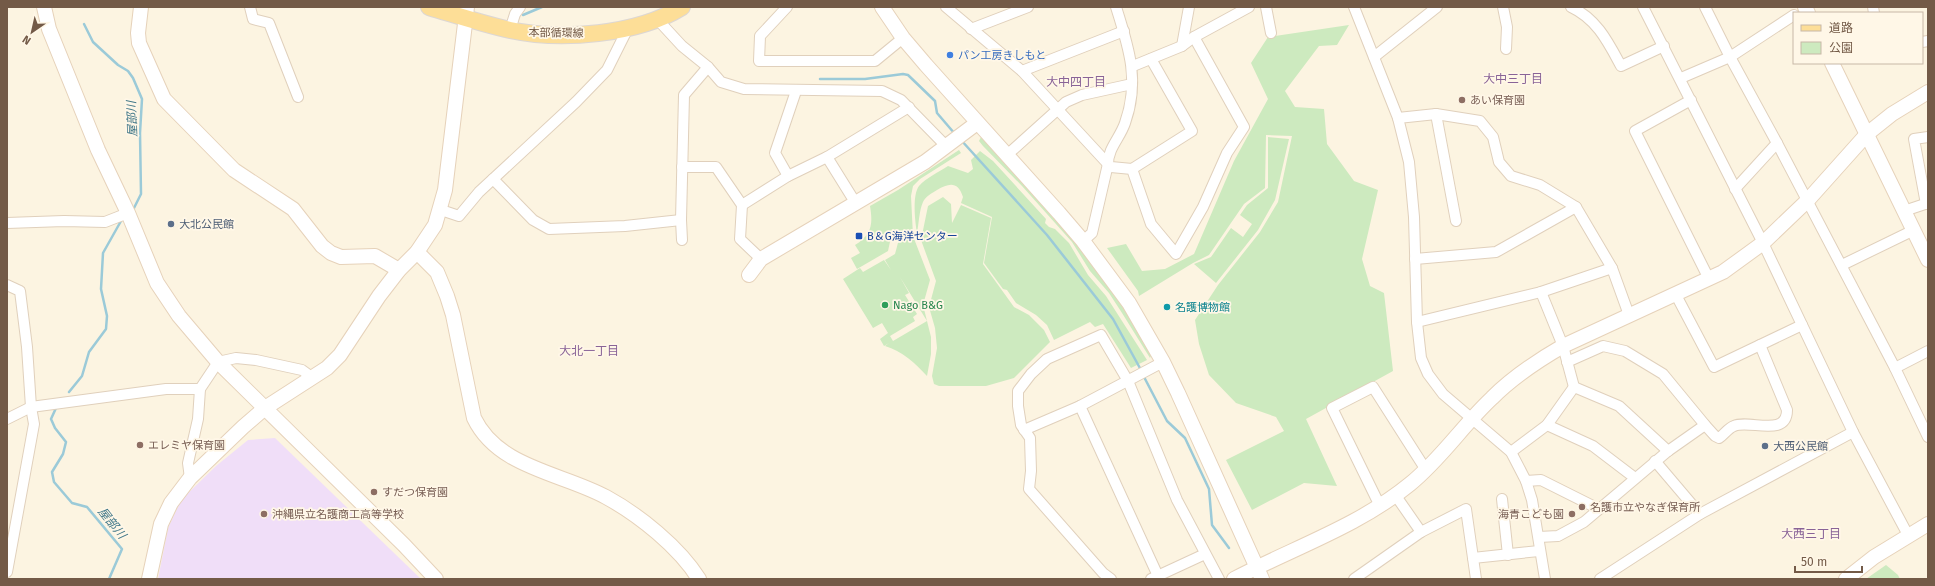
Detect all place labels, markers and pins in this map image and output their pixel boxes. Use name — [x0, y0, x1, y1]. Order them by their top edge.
place label: パン工房きしもと — [958, 49, 1046, 62]
marker: パン工房きしもと — [945, 50, 955, 60]
place label: あい保育園 — [1470, 94, 1525, 107]
marker: あい保育園 — [1457, 95, 1467, 105]
place label: 大北公民館 — [179, 218, 234, 231]
marker: 大北公民館 — [166, 219, 176, 229]
place label: B＆G海洋センター — [867, 230, 958, 243]
marker: B＆G海洋センター — [854, 231, 864, 241]
place label: Nago B&G — [893, 299, 943, 312]
marker: Nago B&G — [880, 300, 890, 310]
place label: 名護博物館 — [1175, 301, 1230, 314]
marker: 名護博物館 — [1162, 302, 1172, 312]
place label: エレミヤ保育園 — [148, 439, 225, 452]
marker: エレミヤ保育園 — [135, 440, 145, 450]
place label: 大西公民館 — [1773, 440, 1828, 453]
marker: 大西公民館 — [1760, 441, 1770, 451]
place label: すだつ保育園 — [382, 486, 448, 499]
marker: すだつ保育園 — [369, 487, 379, 497]
place label: 名護市立やなぎ保育所 — [1590, 501, 1701, 514]
marker: 名護市立やなぎ保育所 — [1577, 502, 1587, 512]
place label: 沖縄県立名護商工高等学校 — [272, 508, 404, 521]
place label: 海青こども園 — [1498, 508, 1564, 521]
marker: 沖縄県立名護商工高等学校 — [259, 509, 269, 519]
marker: 海青こども園 — [1567, 509, 1577, 519]

